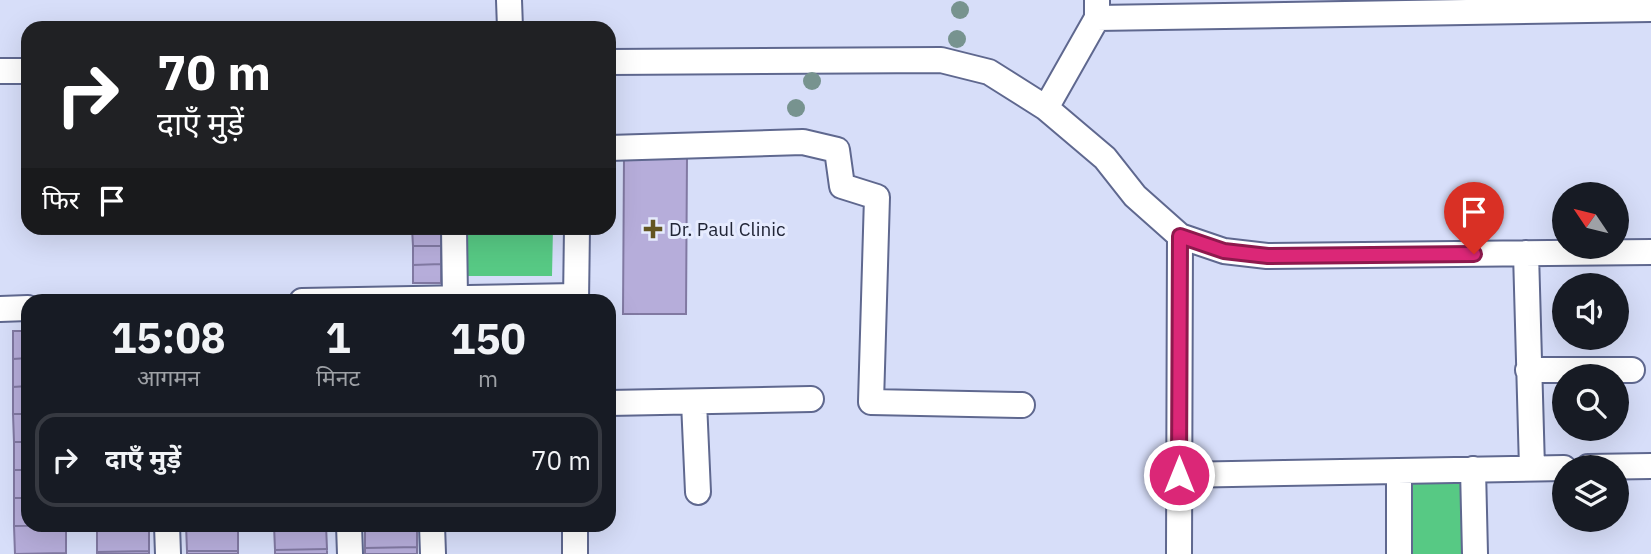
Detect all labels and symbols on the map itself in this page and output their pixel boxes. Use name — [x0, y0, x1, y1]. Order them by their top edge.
pin — [1444, 182, 1504, 254]
north arrow — [1552, 182, 1629, 259]
place label: Dr. Paul Clinic — [669, 217, 786, 241]
marker: Dr. Paul Clinic — [643, 219, 663, 239]
position arrow — [1142, 438, 1216, 512]

